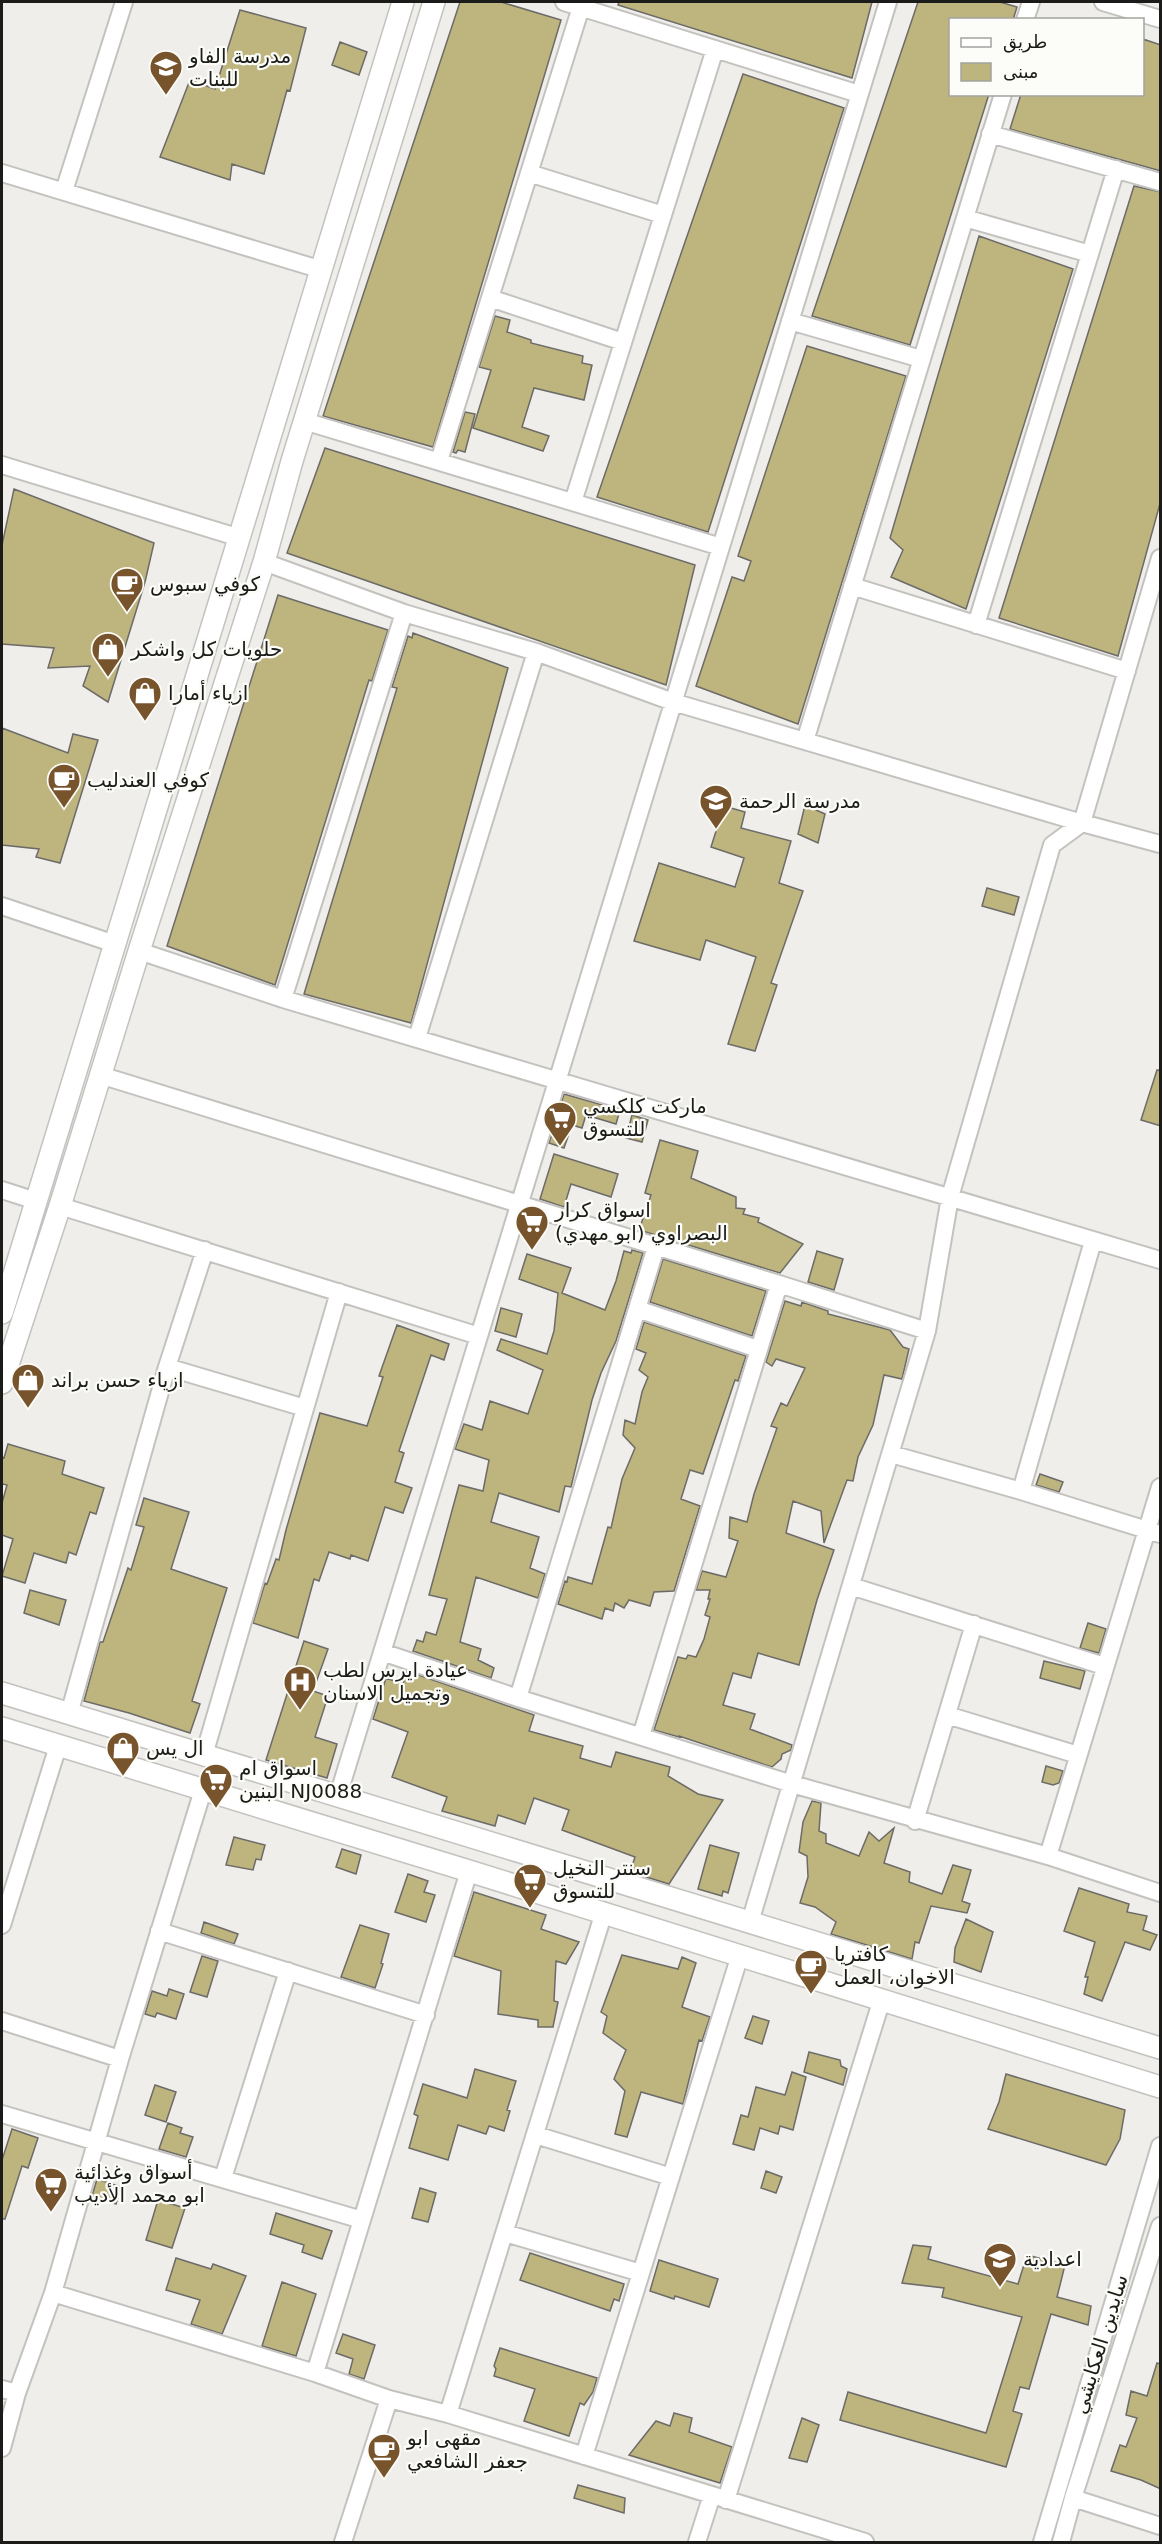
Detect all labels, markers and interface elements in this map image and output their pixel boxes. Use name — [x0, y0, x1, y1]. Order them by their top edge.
legend — [949, 18, 1144, 96]
text: طريق — [1003, 31, 1047, 53]
place label: مدرسة الفاو للبنات — [188, 44, 291, 91]
school or university icon: مدرسة الفاو للبنات — [148, 49, 184, 96]
text: مبنى — [1003, 61, 1039, 82]
cafe icon: كوفي سبوس — [109, 566, 145, 613]
place label: كوفي سبوس — [150, 572, 260, 597]
shop icon: حلويات كل واشكر — [90, 631, 126, 678]
place label: حلويات كل واشكر — [130, 637, 282, 661]
shop icon: ازياء أمارا — [127, 675, 163, 722]
place label: ازياء أمارا — [168, 680, 248, 705]
cafe icon: كوفي العندليب — [46, 762, 82, 809]
place label: كوفي العندليب — [87, 768, 210, 793]
school or university icon: مدرسة الرحمة — [698, 783, 734, 830]
place label: مدرسة الرحمة — [739, 789, 861, 813]
place label: ماركت كلكسي للتسوق — [583, 1094, 707, 1141]
supermarket icon: ماركت كلكسي للتسوق — [542, 1100, 578, 1147]
place label: اسواق كرار البصراوي (ابو مهدي) — [554, 1198, 728, 1246]
supermarket icon: اسواق كرار البصراوي (ابو مهدي) — [514, 1204, 550, 1251]
shop icon: ازياء حسن براند — [10, 1362, 46, 1409]
place label: ازياء حسن براند — [51, 1368, 184, 1392]
place label: عيادة ايرس لطب وتجميل الاسنان — [323, 1658, 468, 1705]
hospital icon: عيادة ايرس لطب وتجميل الاسنان — [282, 1664, 318, 1711]
shop icon: ال يس — [105, 1730, 141, 1777]
place label: ال يس — [146, 1736, 204, 1760]
place label: اسواق ام البنين NJ0088 — [239, 1756, 362, 1803]
supermarket icon: اسواق ام البنين NJ0088 — [198, 1762, 234, 1809]
place label: سنتر النخيل للتسوق — [553, 1856, 651, 1903]
supermarket icon: سنتر النخيل للتسوق — [512, 1862, 548, 1909]
place label: كافتريا الاخوان، العمل — [834, 1942, 955, 1989]
cafe icon: كافتريا الاخوان، العمل — [793, 1948, 829, 1995]
place label: أسواق وغذائية ابو محمد الأديب — [74, 2159, 205, 2207]
supermarket icon: أسواق وغذائية ابو محمد الأديب — [33, 2166, 69, 2213]
school or university icon: اعدادية — [982, 2241, 1018, 2288]
place label: اعدادية — [1023, 2247, 1082, 2271]
street label: سايدين العكايشي — [1067, 2271, 1134, 2417]
place label: مقهى ابو جعفر الشافعي — [406, 2426, 528, 2474]
cafe icon: مقهى ابو جعفر الشافعي — [366, 2432, 402, 2479]

